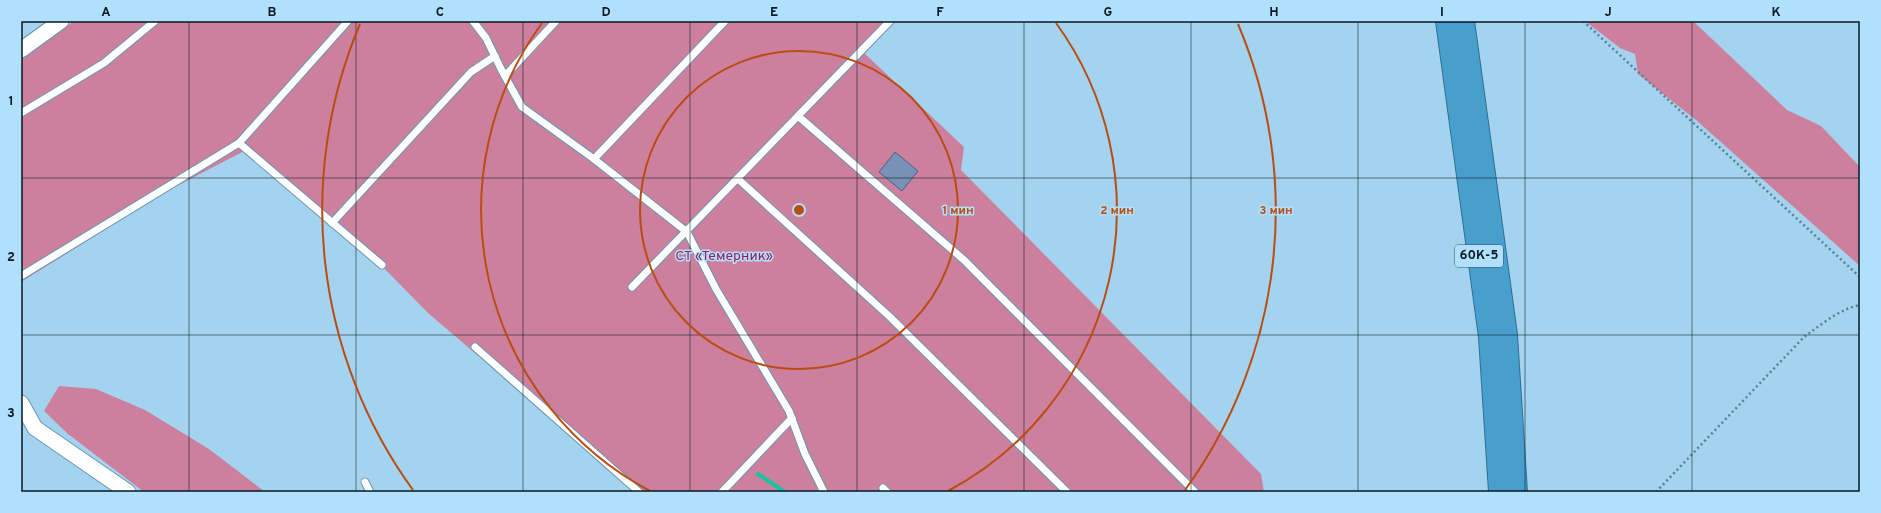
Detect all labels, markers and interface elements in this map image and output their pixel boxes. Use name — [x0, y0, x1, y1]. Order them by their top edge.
text: A — [101, 5, 111, 21]
text: B — [268, 5, 277, 21]
text: C — [436, 5, 444, 21]
text: D — [601, 5, 611, 21]
text: E — [770, 5, 778, 21]
text: F — [936, 5, 944, 21]
text: G — [1104, 5, 1113, 21]
text: H — [1269, 5, 1279, 21]
text: I — [1440, 5, 1444, 21]
text: J — [1604, 5, 1612, 21]
text: K — [1771, 5, 1781, 21]
text: 1 — [8, 94, 14, 110]
centre of rings — [792, 203, 806, 217]
text: 1 мин — [942, 203, 974, 219]
text: 2 мин — [1100, 203, 1134, 219]
text: 3 мин — [1259, 203, 1293, 219]
road number: 60К-5 — [1455, 245, 1503, 267]
park label: СТ «Темерник» — [675, 248, 773, 265]
text: 2 — [7, 250, 15, 266]
text: 3 — [7, 406, 15, 422]

